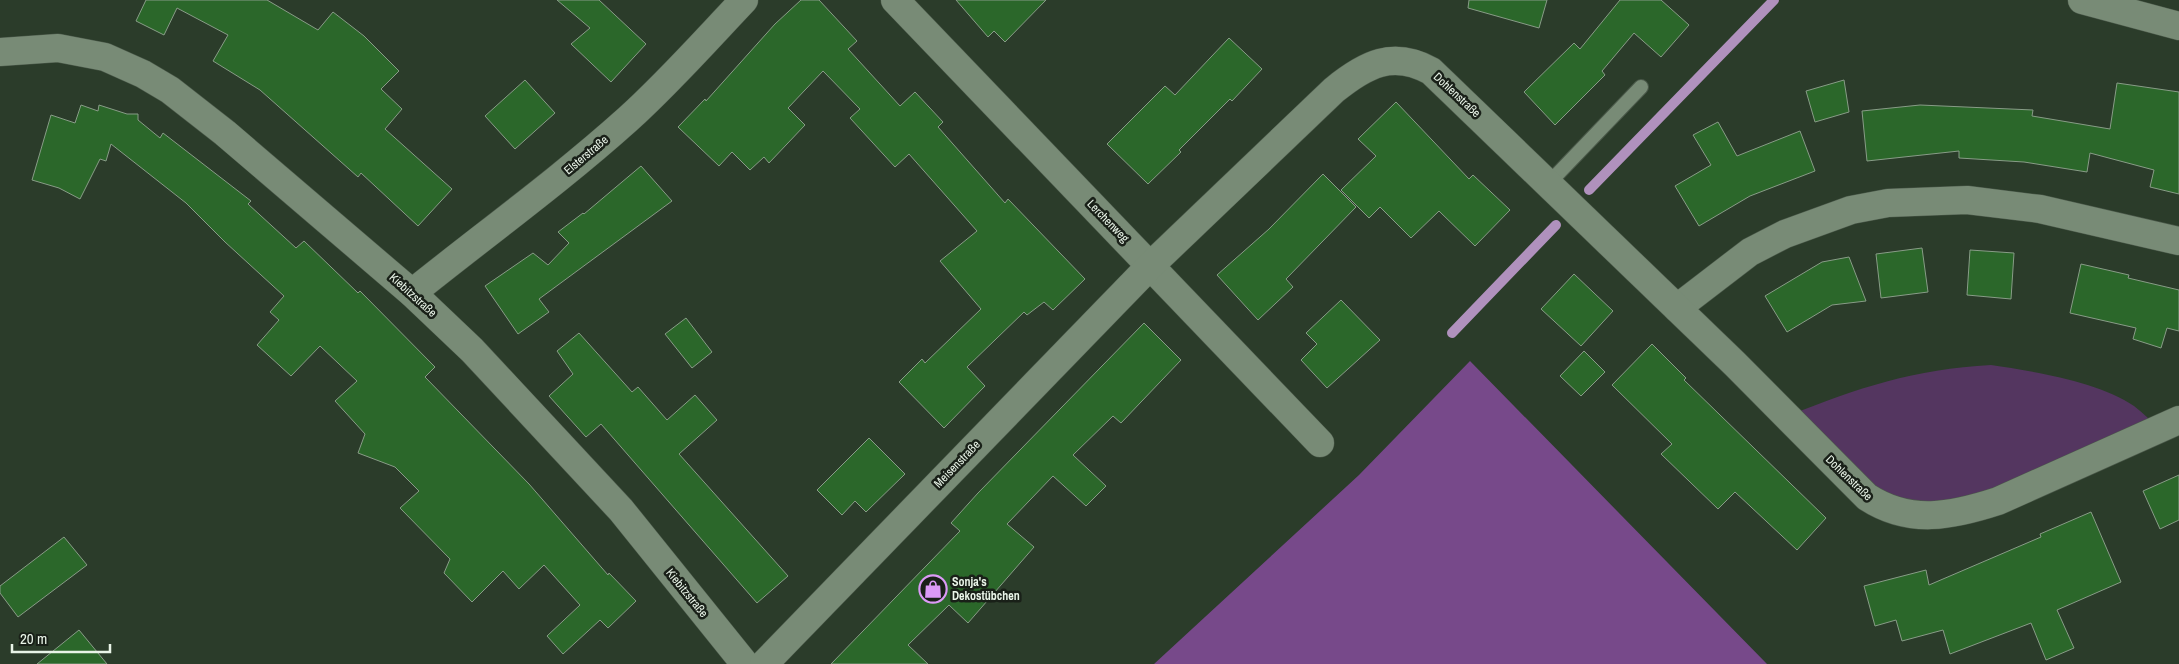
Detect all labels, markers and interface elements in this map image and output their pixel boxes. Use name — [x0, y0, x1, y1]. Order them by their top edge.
street label: Dohlenstraße — [1430, 69, 1484, 121]
street label: Elsterstraße — [561, 132, 611, 178]
street label: Lerchenweg — [1084, 196, 1133, 246]
street label: Kiebitzstraße — [386, 269, 440, 321]
street label: Meisenstraße — [930, 437, 984, 491]
street label: Dohlenstraße — [1822, 452, 1876, 504]
street label: Kiebitzstraße — [662, 565, 712, 621]
shop icon: Sonja's Dekostübchen — [918, 574, 948, 604]
place label: Sonja's Dekostübchen — [952, 574, 1020, 604]
scale bar — [12, 622, 110, 654]
text: 20 m — [20, 628, 47, 649]

